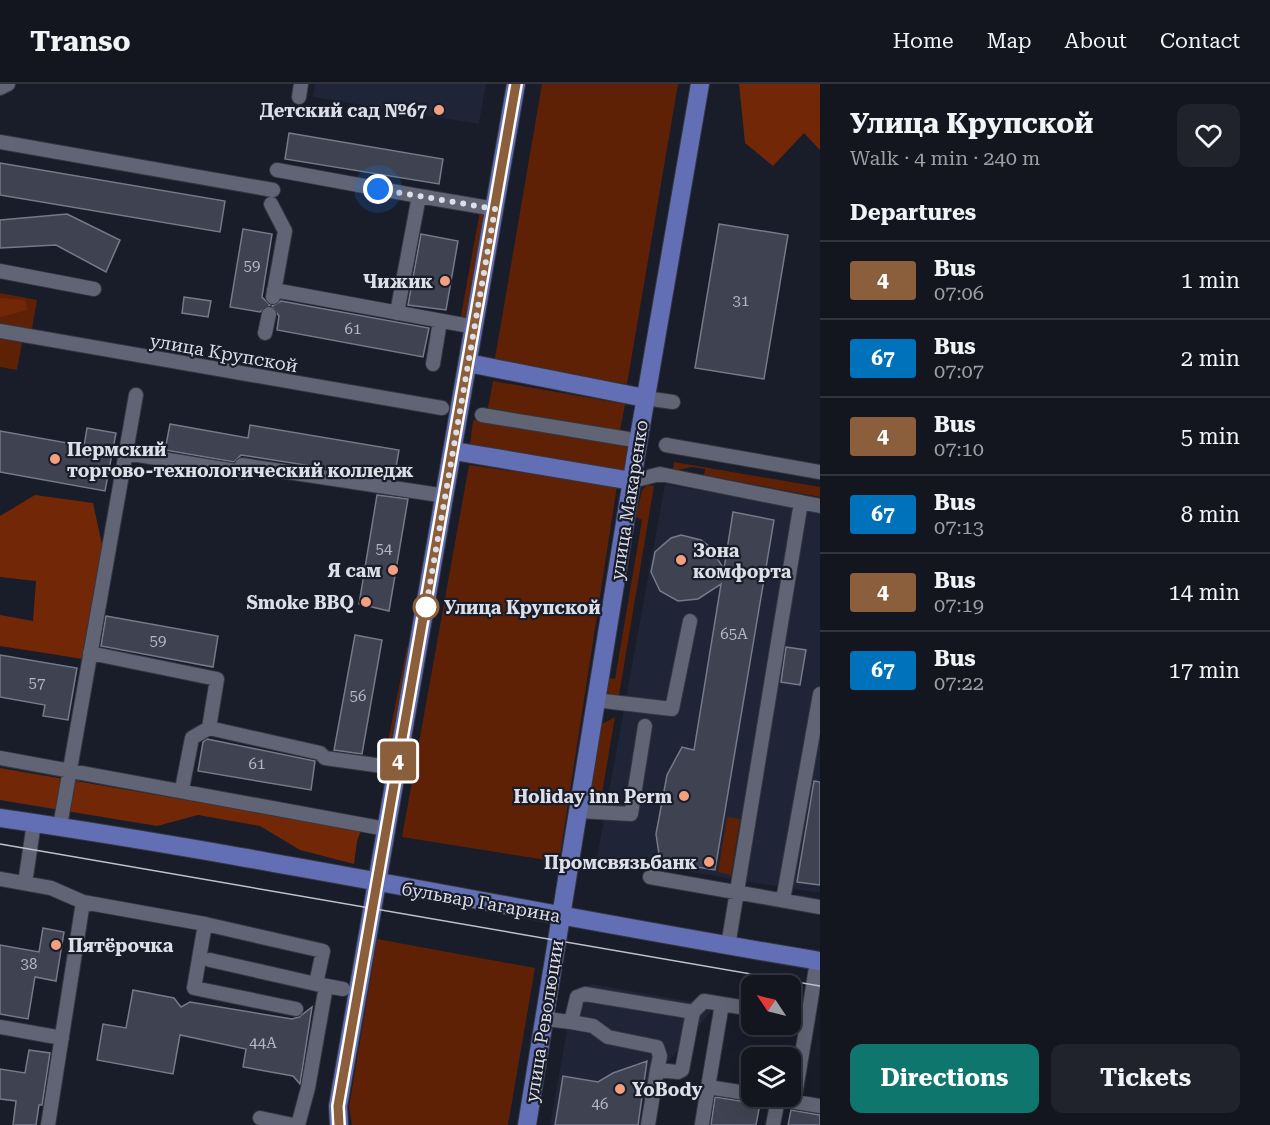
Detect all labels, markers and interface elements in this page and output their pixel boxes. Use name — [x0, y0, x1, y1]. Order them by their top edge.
text: Transo — [30, 25, 131, 58]
text: Home — [893, 29, 954, 53]
text: Map — [987, 29, 1032, 53]
text: About — [1065, 29, 1127, 53]
text: Contact — [1160, 29, 1240, 53]
place label: Детский сад №67 — [260, 100, 427, 121]
marker: Детский сад №67 — [432, 103, 446, 117]
button: heart — [1177, 104, 1240, 167]
text: Улица Крупской — [850, 107, 1094, 140]
text: Walk · 4 min · 240 m — [850, 146, 1040, 170]
your location — [363, 174, 393, 204]
text: Departures — [850, 200, 976, 225]
text: Bus — [934, 256, 976, 281]
house number: 59 — [244, 257, 260, 275]
text: 4 — [877, 268, 889, 292]
text: 1 min — [1181, 268, 1240, 293]
place label: Чижик — [363, 271, 434, 292]
marker: Чижик — [438, 274, 452, 288]
text: 07:06 — [934, 281, 984, 305]
house number: 31 — [733, 292, 749, 310]
house number: 61 — [345, 320, 361, 338]
street label: улица Крупской — [148, 330, 300, 376]
text: Bus — [934, 334, 976, 359]
text: 67 — [871, 346, 895, 370]
text: 2 min — [1181, 346, 1240, 371]
text: 07:07 — [934, 359, 984, 383]
text: Bus — [934, 412, 976, 437]
street label: улица Макаренко — [606, 418, 652, 582]
text: 4 — [877, 424, 889, 448]
text: 5 min — [1181, 424, 1240, 449]
text: 07:10 — [934, 437, 984, 461]
place label: Пермский торгово-технологический колледж — [67, 439, 414, 481]
marker: Пермский торгово-технологический колледж — [48, 452, 62, 466]
text: Bus — [934, 490, 976, 515]
text: 67 — [871, 502, 895, 526]
text: 8 min — [1181, 502, 1240, 527]
text: 07:13 — [934, 515, 984, 539]
house number: 54 — [376, 540, 393, 558]
place label: Зона комфорта — [693, 540, 792, 582]
marker: Зона комфорта — [674, 553, 688, 567]
place label: Я сам — [327, 560, 381, 581]
marker: Я сам — [386, 563, 400, 577]
text: Bus — [934, 568, 976, 593]
text: 4 — [877, 580, 889, 604]
text: 14 min — [1169, 580, 1240, 605]
place label: Smoke BBQ — [246, 592, 354, 613]
text: 07:19 — [934, 593, 984, 617]
marker: Улица Крупской — [413, 594, 439, 620]
marker: Smoke BBQ — [359, 595, 373, 609]
place label: Улица Крупской — [444, 597, 601, 618]
house number: 65А — [720, 625, 748, 643]
house number: 59 — [150, 632, 166, 650]
text: Bus — [934, 646, 976, 671]
text: 67 — [871, 658, 895, 682]
text: 17 min — [1169, 658, 1240, 683]
text: 07:22 — [934, 671, 984, 695]
house number: 57 — [29, 674, 45, 692]
house number: 56 — [350, 687, 366, 705]
line badge: 4 — [378, 742, 418, 780]
text: 4 — [392, 749, 404, 773]
house number: 61 — [249, 755, 265, 773]
place label: Holiday inn Perm — [513, 786, 673, 807]
marker: Holiday inn Perm — [677, 789, 691, 803]
place label: Промсвязьбанк — [544, 852, 698, 873]
marker: Промсвязьбанк — [702, 855, 716, 869]
street label: бульвар Гагарина — [400, 878, 562, 926]
place label: Пятёрочка — [68, 935, 174, 956]
marker: Пятёрочка — [49, 938, 63, 952]
street label: улица Революции — [521, 938, 567, 1104]
house number: 38 — [21, 955, 37, 973]
north arrow — [741, 975, 801, 1035]
map controls — [741, 975, 801, 1107]
house number: 44А — [249, 1034, 277, 1052]
button: Directions — [850, 1044, 1039, 1113]
button: Tickets — [1051, 1044, 1240, 1113]
button: layers — [741, 1047, 801, 1107]
place label: YoBody — [632, 1079, 702, 1100]
marker: YoBody — [613, 1082, 627, 1096]
house number: 46 — [592, 1095, 608, 1113]

